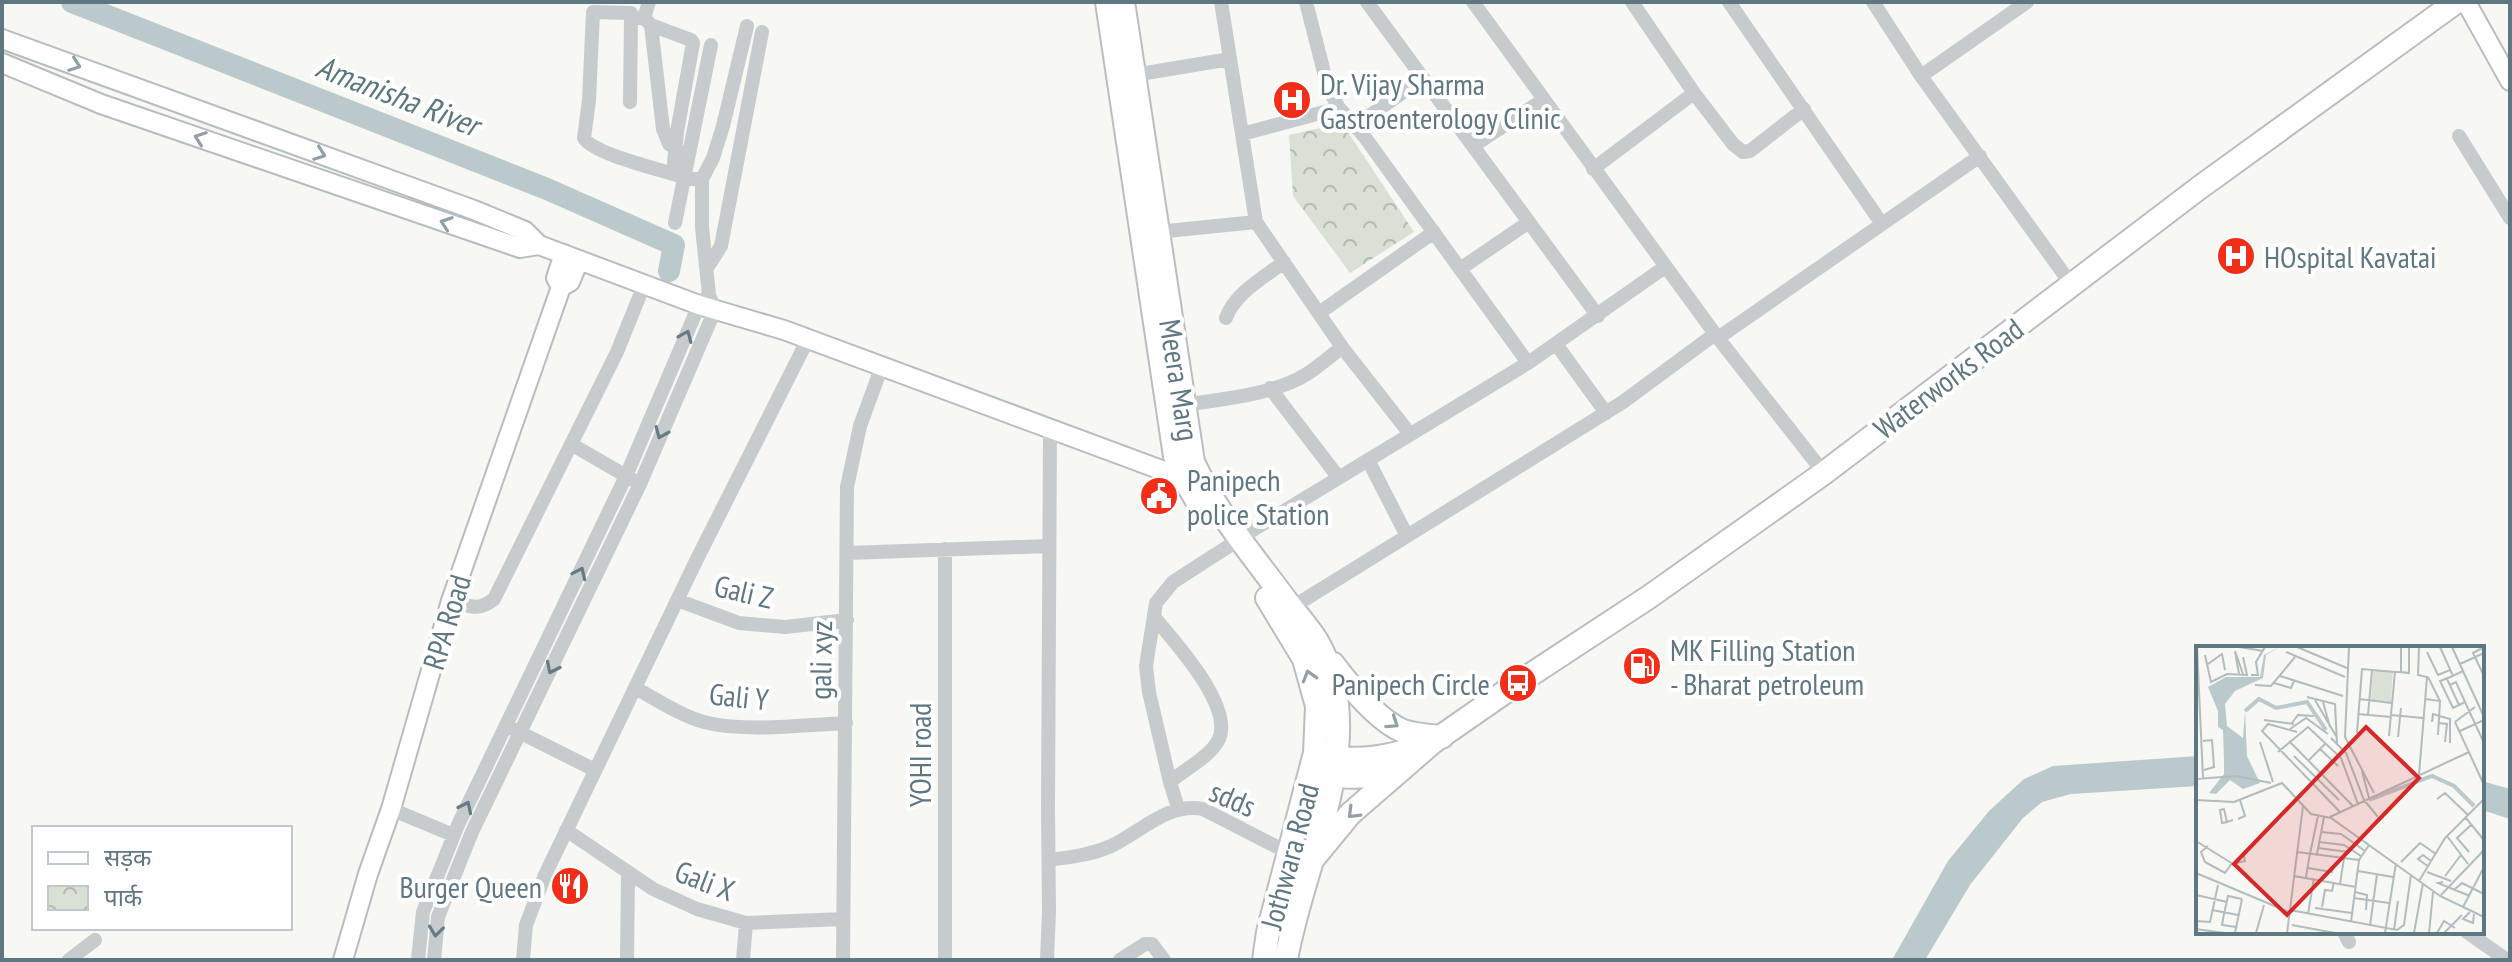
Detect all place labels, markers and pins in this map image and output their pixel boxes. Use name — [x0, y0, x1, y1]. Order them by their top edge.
place label: Dr. Vijay Sharma Gastroenterology Clinic — [1320, 64, 1561, 137]
hospital icon: Dr. Vijay Sharma Gastroenterology Clinic — [1271, 79, 1313, 121]
hospital icon: HOspital Kavatai — [2215, 235, 2257, 277]
place label: HOspital Kavatai — [2264, 237, 2436, 276]
place label: Panipech police Station — [1187, 460, 1329, 533]
public building icon: Panipech police Station — [1138, 475, 1180, 517]
place label: MK Filling Station - Bharat petroleum — [1670, 630, 1864, 703]
fuel station icon: MK Filling Station - Bharat petroleum — [1621, 645, 1663, 687]
bus stop icon: Panipech Circle — [1497, 662, 1539, 704]
place label: Panipech Circle — [1332, 664, 1490, 703]
restaurant icon: Burger Queen — [549, 865, 591, 907]
place label: Burger Queen — [400, 867, 542, 906]

